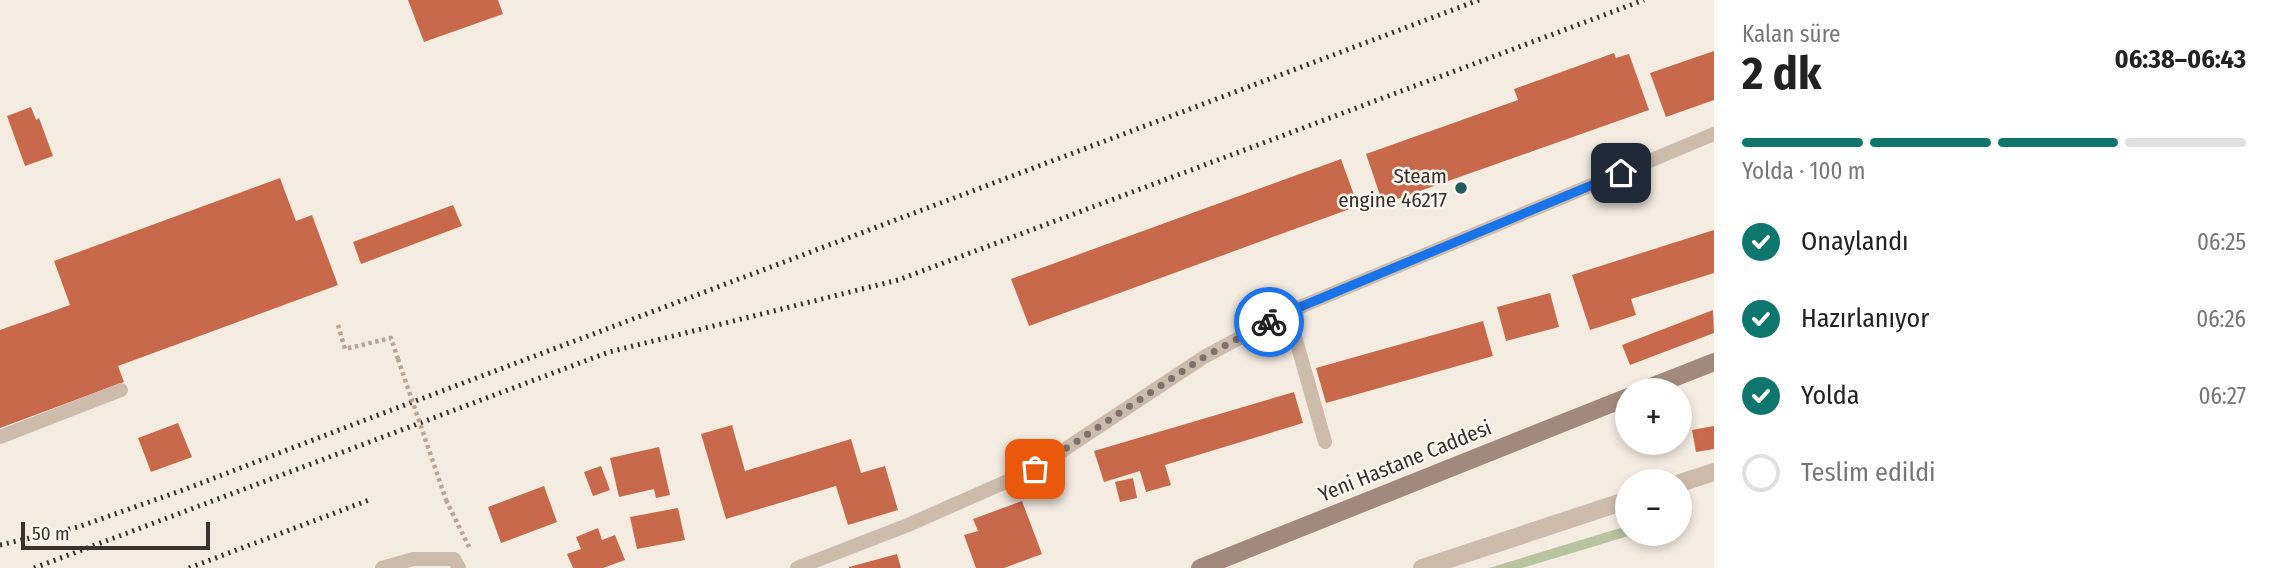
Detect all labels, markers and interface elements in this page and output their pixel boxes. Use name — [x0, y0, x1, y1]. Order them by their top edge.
text: Kalan süre — [1742, 20, 1840, 48]
text: 06:38–06:43 — [2114, 44, 2246, 75]
text: 2 dk — [1742, 46, 1821, 101]
pin — [1591, 143, 1651, 203]
icon: home — [1602, 154, 1640, 192]
text: Yolda · 100 m — [1742, 157, 1865, 185]
place label: Steam engine 46217 — [1338, 163, 1447, 213]
marker: Steam engine 46217 — [1453, 180, 1469, 196]
icon: check — [1742, 223, 1780, 261]
text: Onaylandı — [1801, 226, 1909, 257]
text: 06:25 — [2197, 228, 2246, 256]
courier — [1234, 287, 1304, 357]
icon: check — [1742, 300, 1780, 338]
icon: bike — [1250, 303, 1288, 341]
text: Hazırlanıyor — [1801, 303, 1929, 334]
text: 06:26 — [2196, 305, 2246, 333]
icon: check — [1742, 377, 1780, 415]
map controls — [1615, 378, 1692, 546]
button: + — [1615, 378, 1692, 455]
text: Yolda — [1801, 380, 1860, 411]
text: 06:27 — [2198, 382, 2246, 410]
street label: Yeni Hastane Caddesi — [1315, 414, 1495, 508]
pin — [1005, 439, 1065, 499]
icon: bag — [1016, 450, 1054, 488]
text: Teslim edildi — [1801, 457, 1936, 488]
button: − — [1615, 469, 1692, 546]
scale bar — [21, 519, 210, 551]
text: 50 m — [32, 522, 70, 545]

